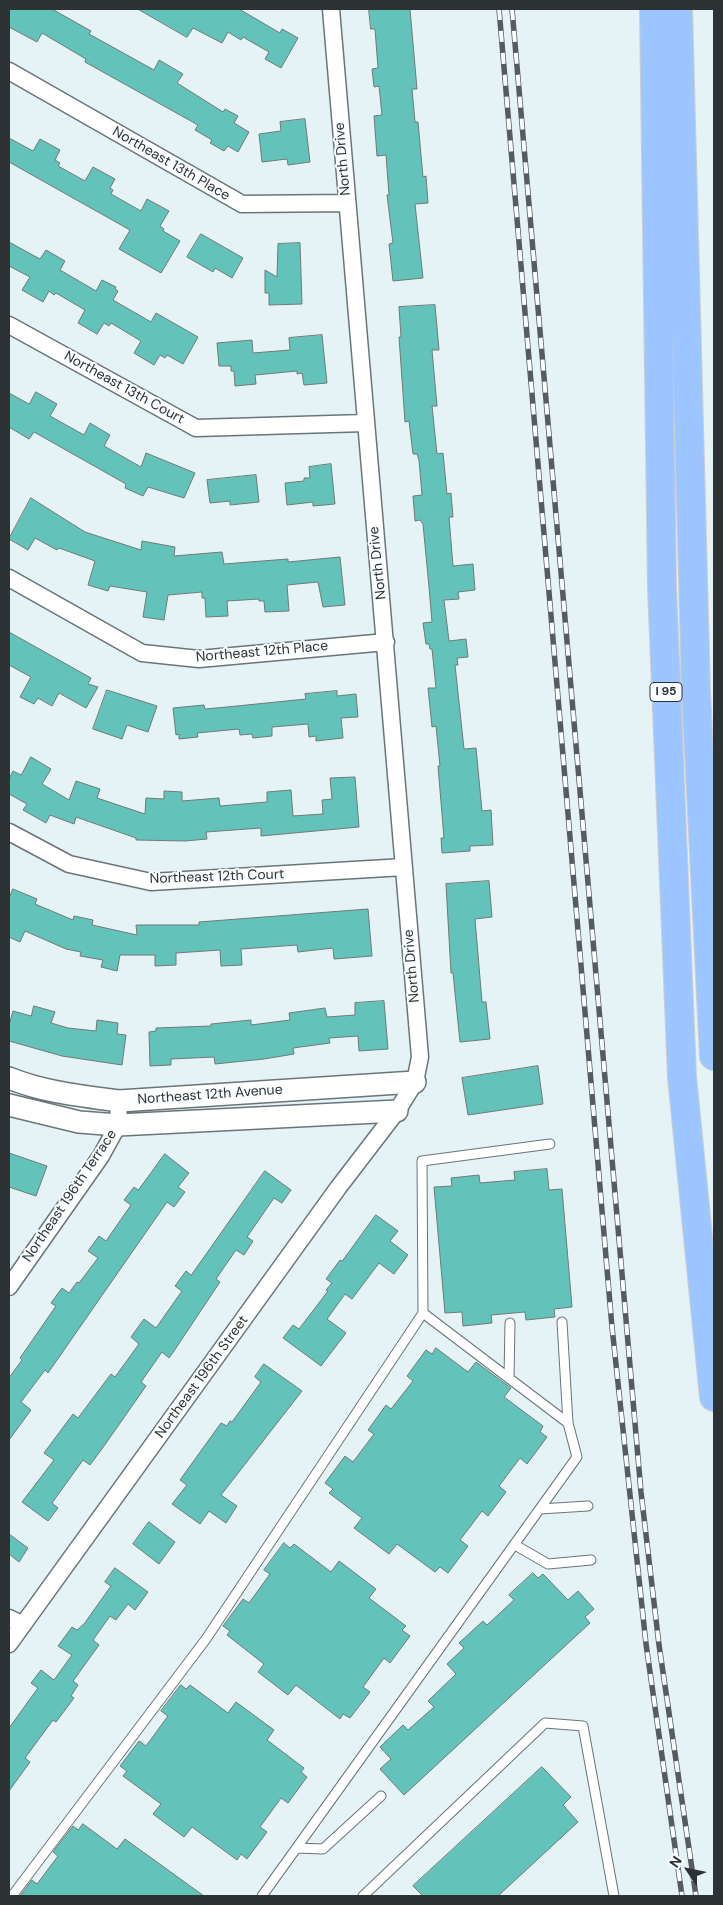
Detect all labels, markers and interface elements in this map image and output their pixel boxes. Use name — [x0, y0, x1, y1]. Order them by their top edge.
street label: North Drive — [331, 122, 355, 196]
street label: Northeast 13th Place — [109, 123, 233, 205]
street label: Northeast 13th Court — [61, 348, 187, 428]
street label: North Drive — [366, 526, 390, 600]
street label: Northeast 12th Place — [195, 638, 329, 666]
road number: I 95 — [650, 682, 682, 702]
street label: Northeast 12th Court — [149, 866, 285, 888]
street label: North Drive — [400, 929, 424, 1003]
street label: Northeast 12th Avenue — [137, 1082, 283, 1108]
street label: Northeast 196th Terrace — [19, 1127, 121, 1265]
street label: Northeast 196th Street — [152, 1313, 252, 1441]
north arrow — [663, 1845, 713, 1895]
text: N — [665, 1852, 686, 1871]

